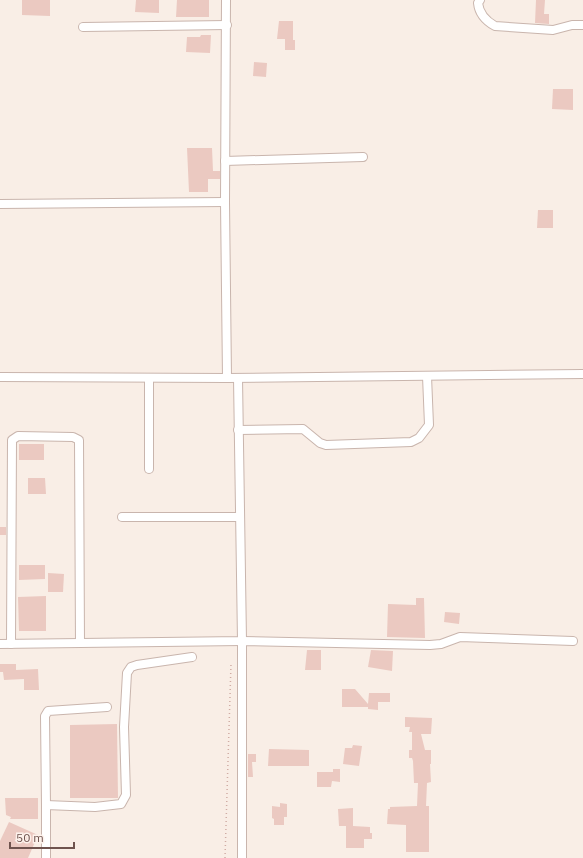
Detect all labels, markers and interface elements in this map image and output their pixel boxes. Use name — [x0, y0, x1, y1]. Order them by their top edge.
scale bar — [10, 824, 74, 850]
text: 50 m — [16, 830, 44, 845]

